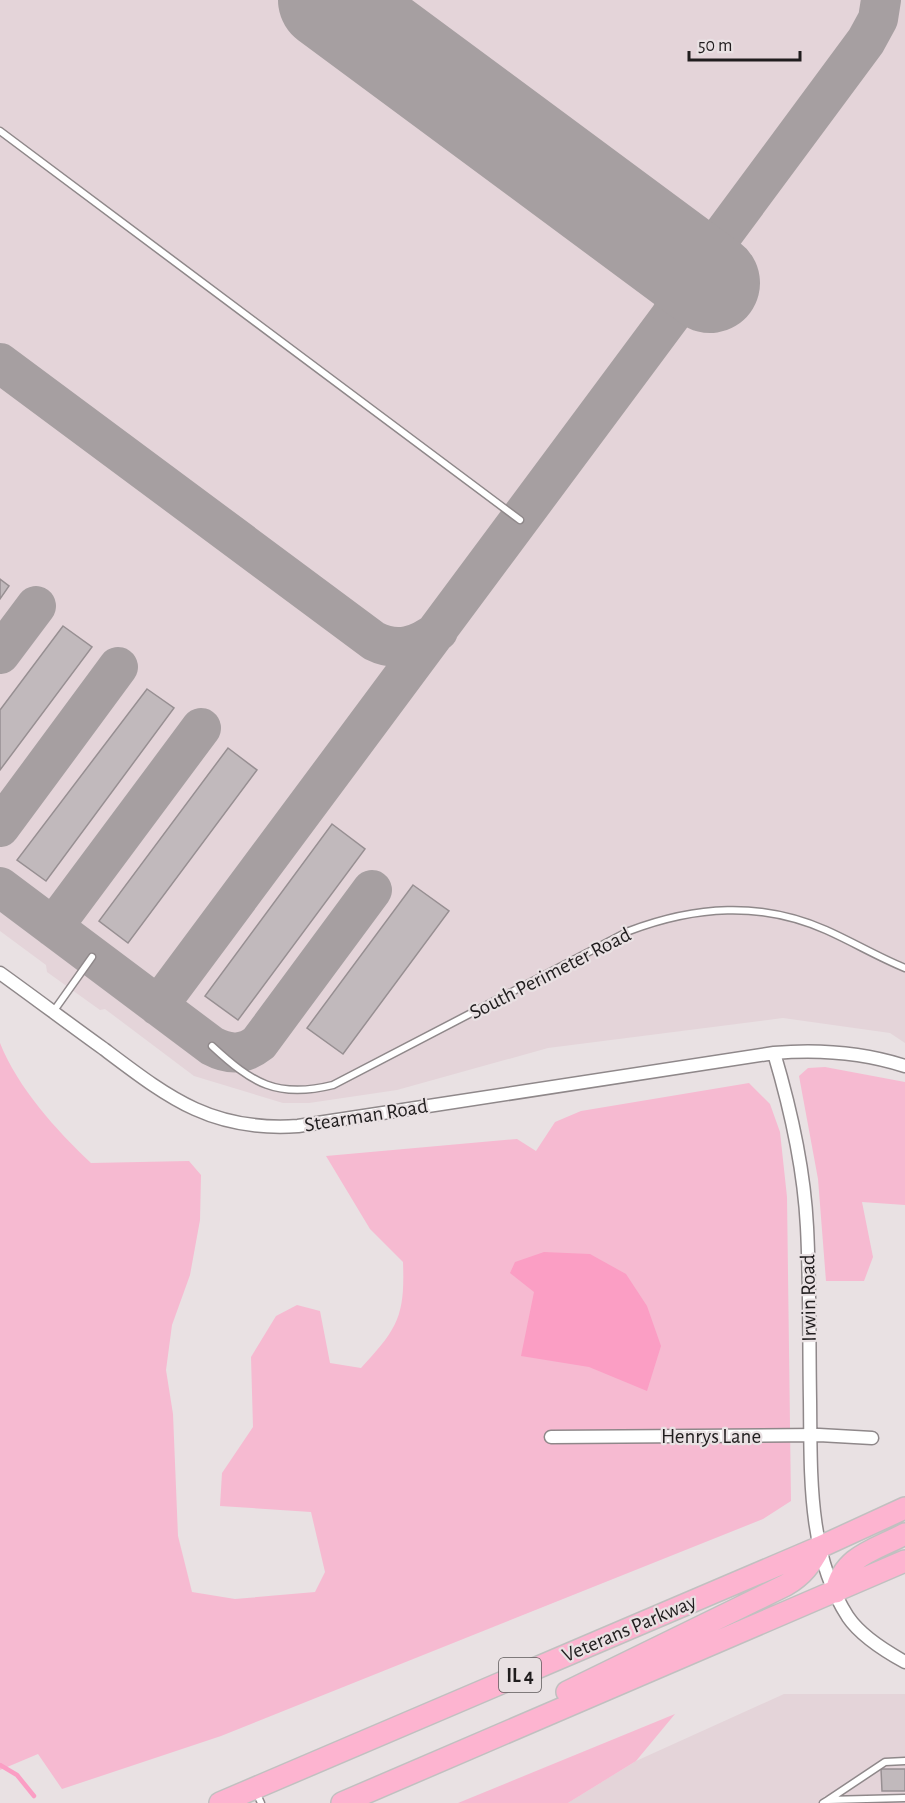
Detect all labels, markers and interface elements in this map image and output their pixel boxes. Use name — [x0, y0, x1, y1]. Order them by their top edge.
scale bar — [689, 24, 800, 62]
text: 50 m — [698, 37, 732, 55]
street label: South Perimeter Road — [466, 924, 634, 1023]
street label: Stearman Road — [303, 1095, 429, 1136]
street label: Irwin Road — [797, 1254, 820, 1342]
street label: Henrys Lane — [661, 1426, 761, 1447]
street label: Veterans Parkway — [559, 1591, 699, 1666]
road number: IL 4 — [499, 1658, 541, 1692]

